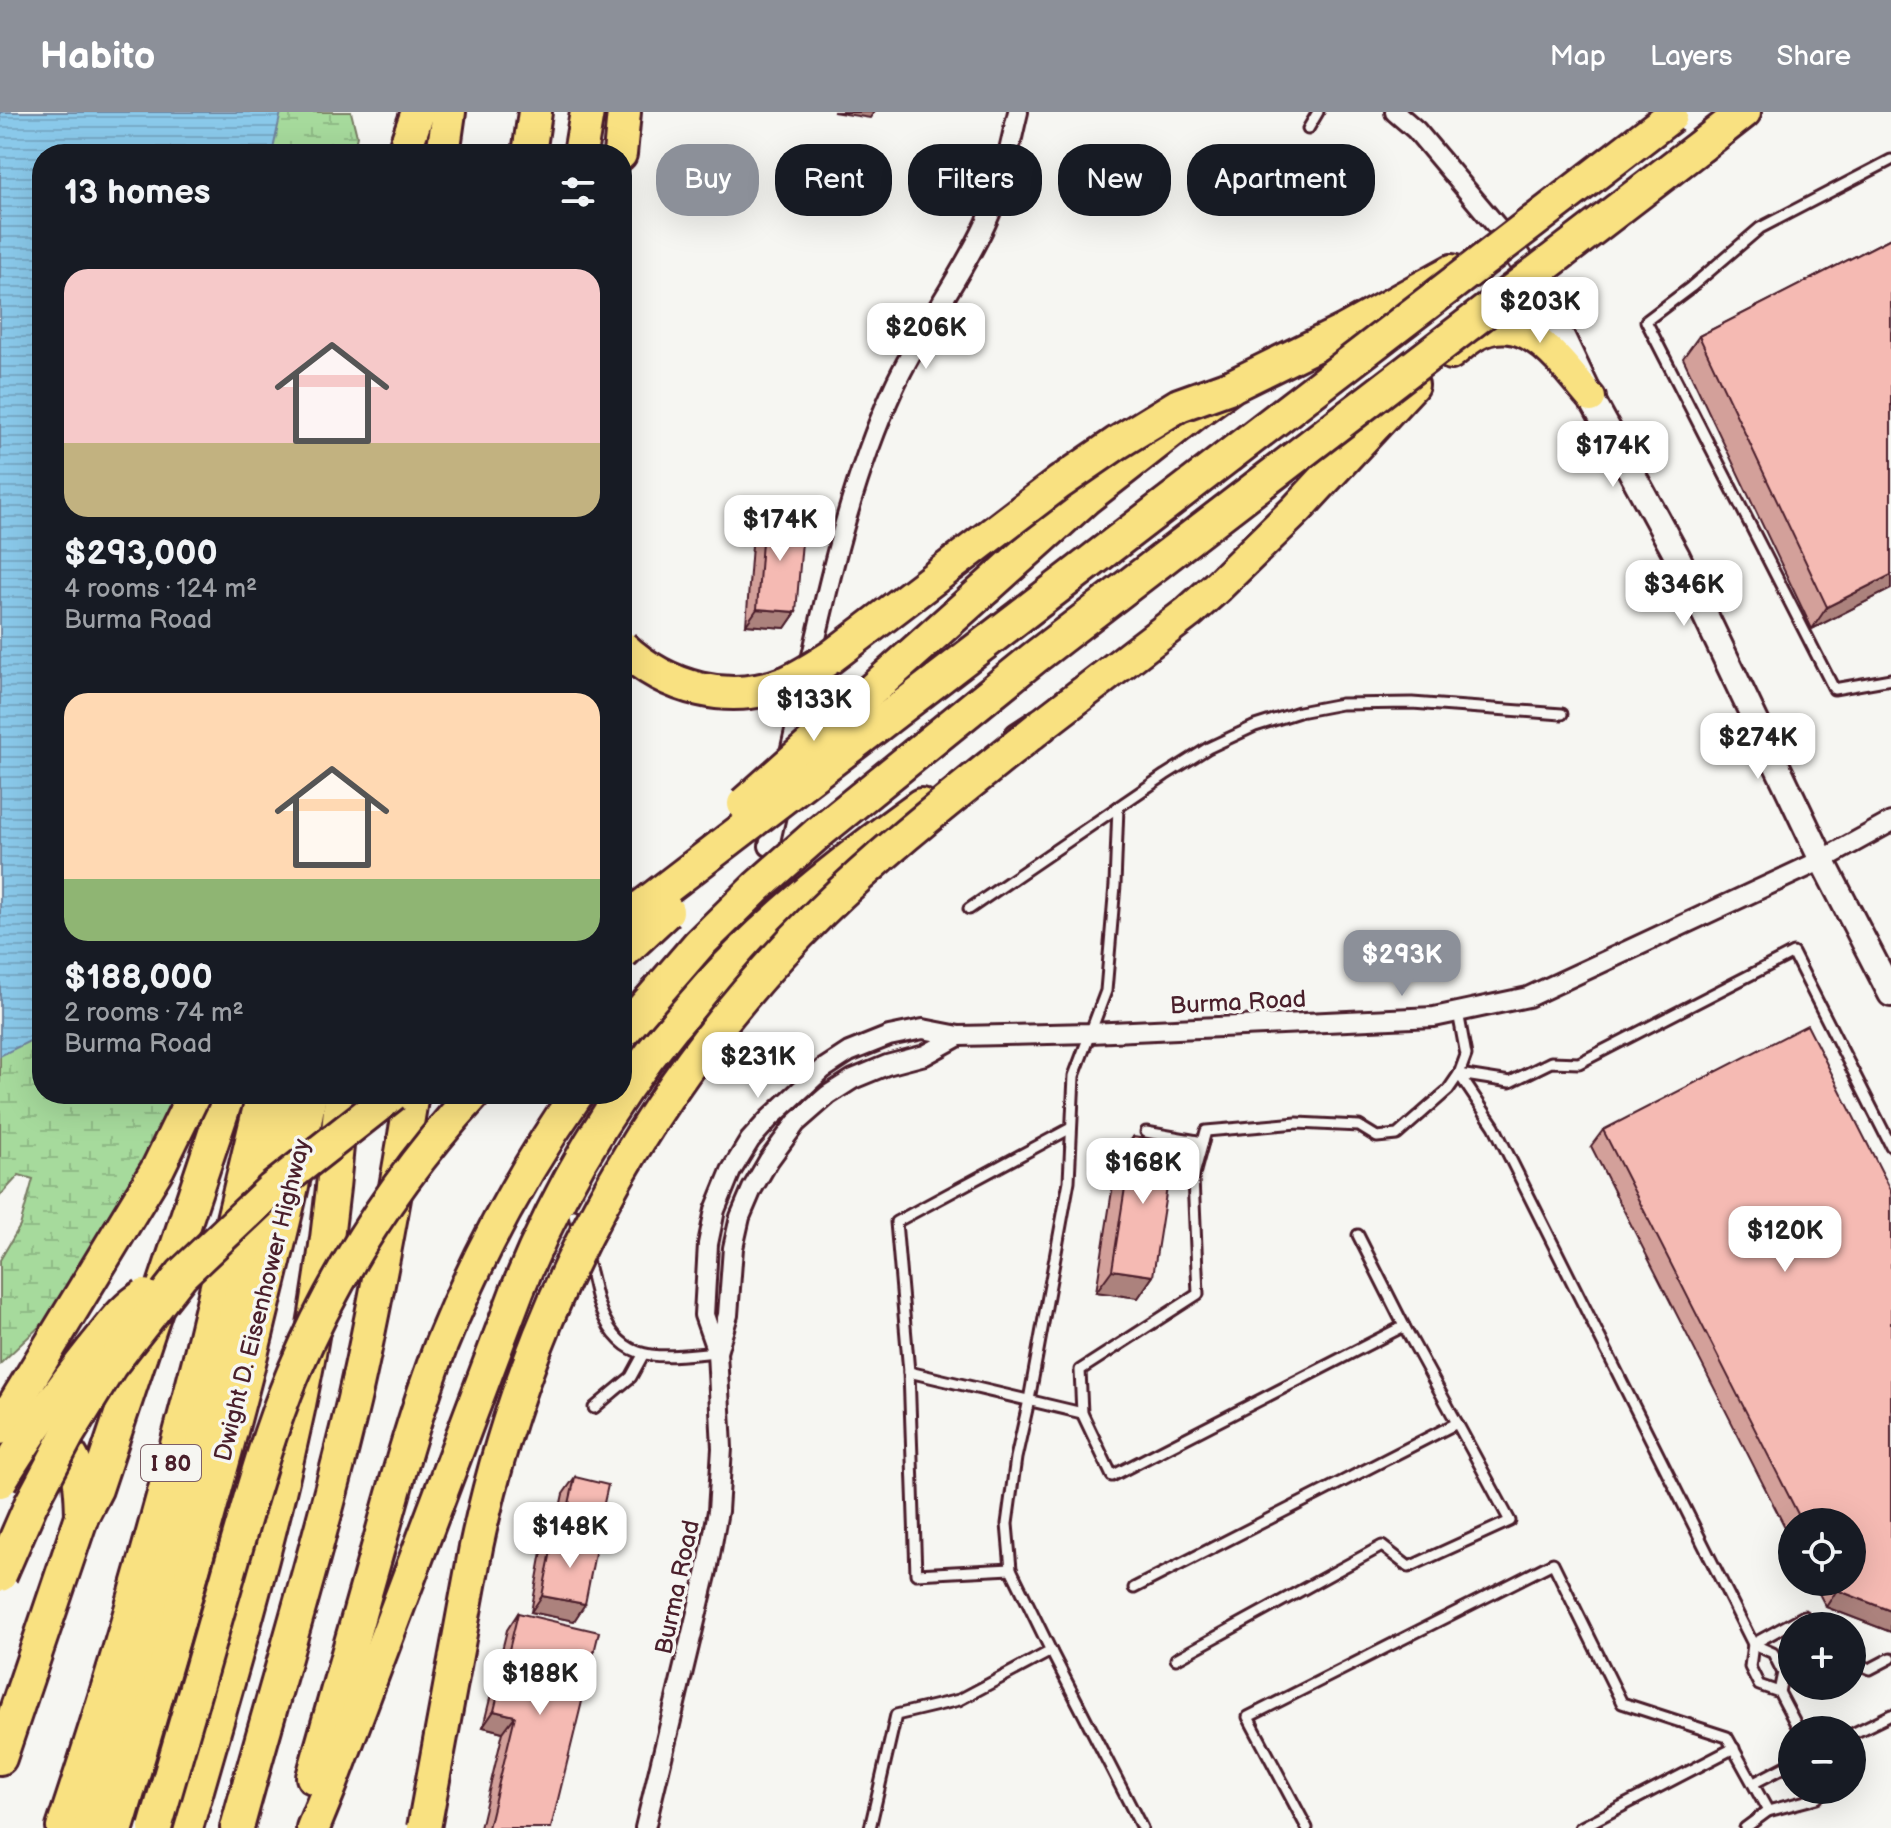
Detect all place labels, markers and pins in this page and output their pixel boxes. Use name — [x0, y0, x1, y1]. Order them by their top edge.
pin: $203K — [1484, 277, 1596, 345]
pin: $206K — [870, 303, 982, 371]
pin: $174K — [1557, 421, 1669, 489]
pin: $174K — [724, 495, 836, 563]
pin: $346K — [1628, 560, 1740, 628]
pin: $133K — [758, 675, 870, 743]
pin: $274K — [1702, 713, 1814, 781]
pin: $293K — [1346, 930, 1458, 998]
pin: $231K — [702, 1032, 814, 1100]
pin: $168K — [1087, 1138, 1199, 1206]
pin: $120K — [1729, 1206, 1841, 1274]
pin: $148K — [514, 1502, 626, 1570]
pin: $188K — [484, 1649, 596, 1717]

